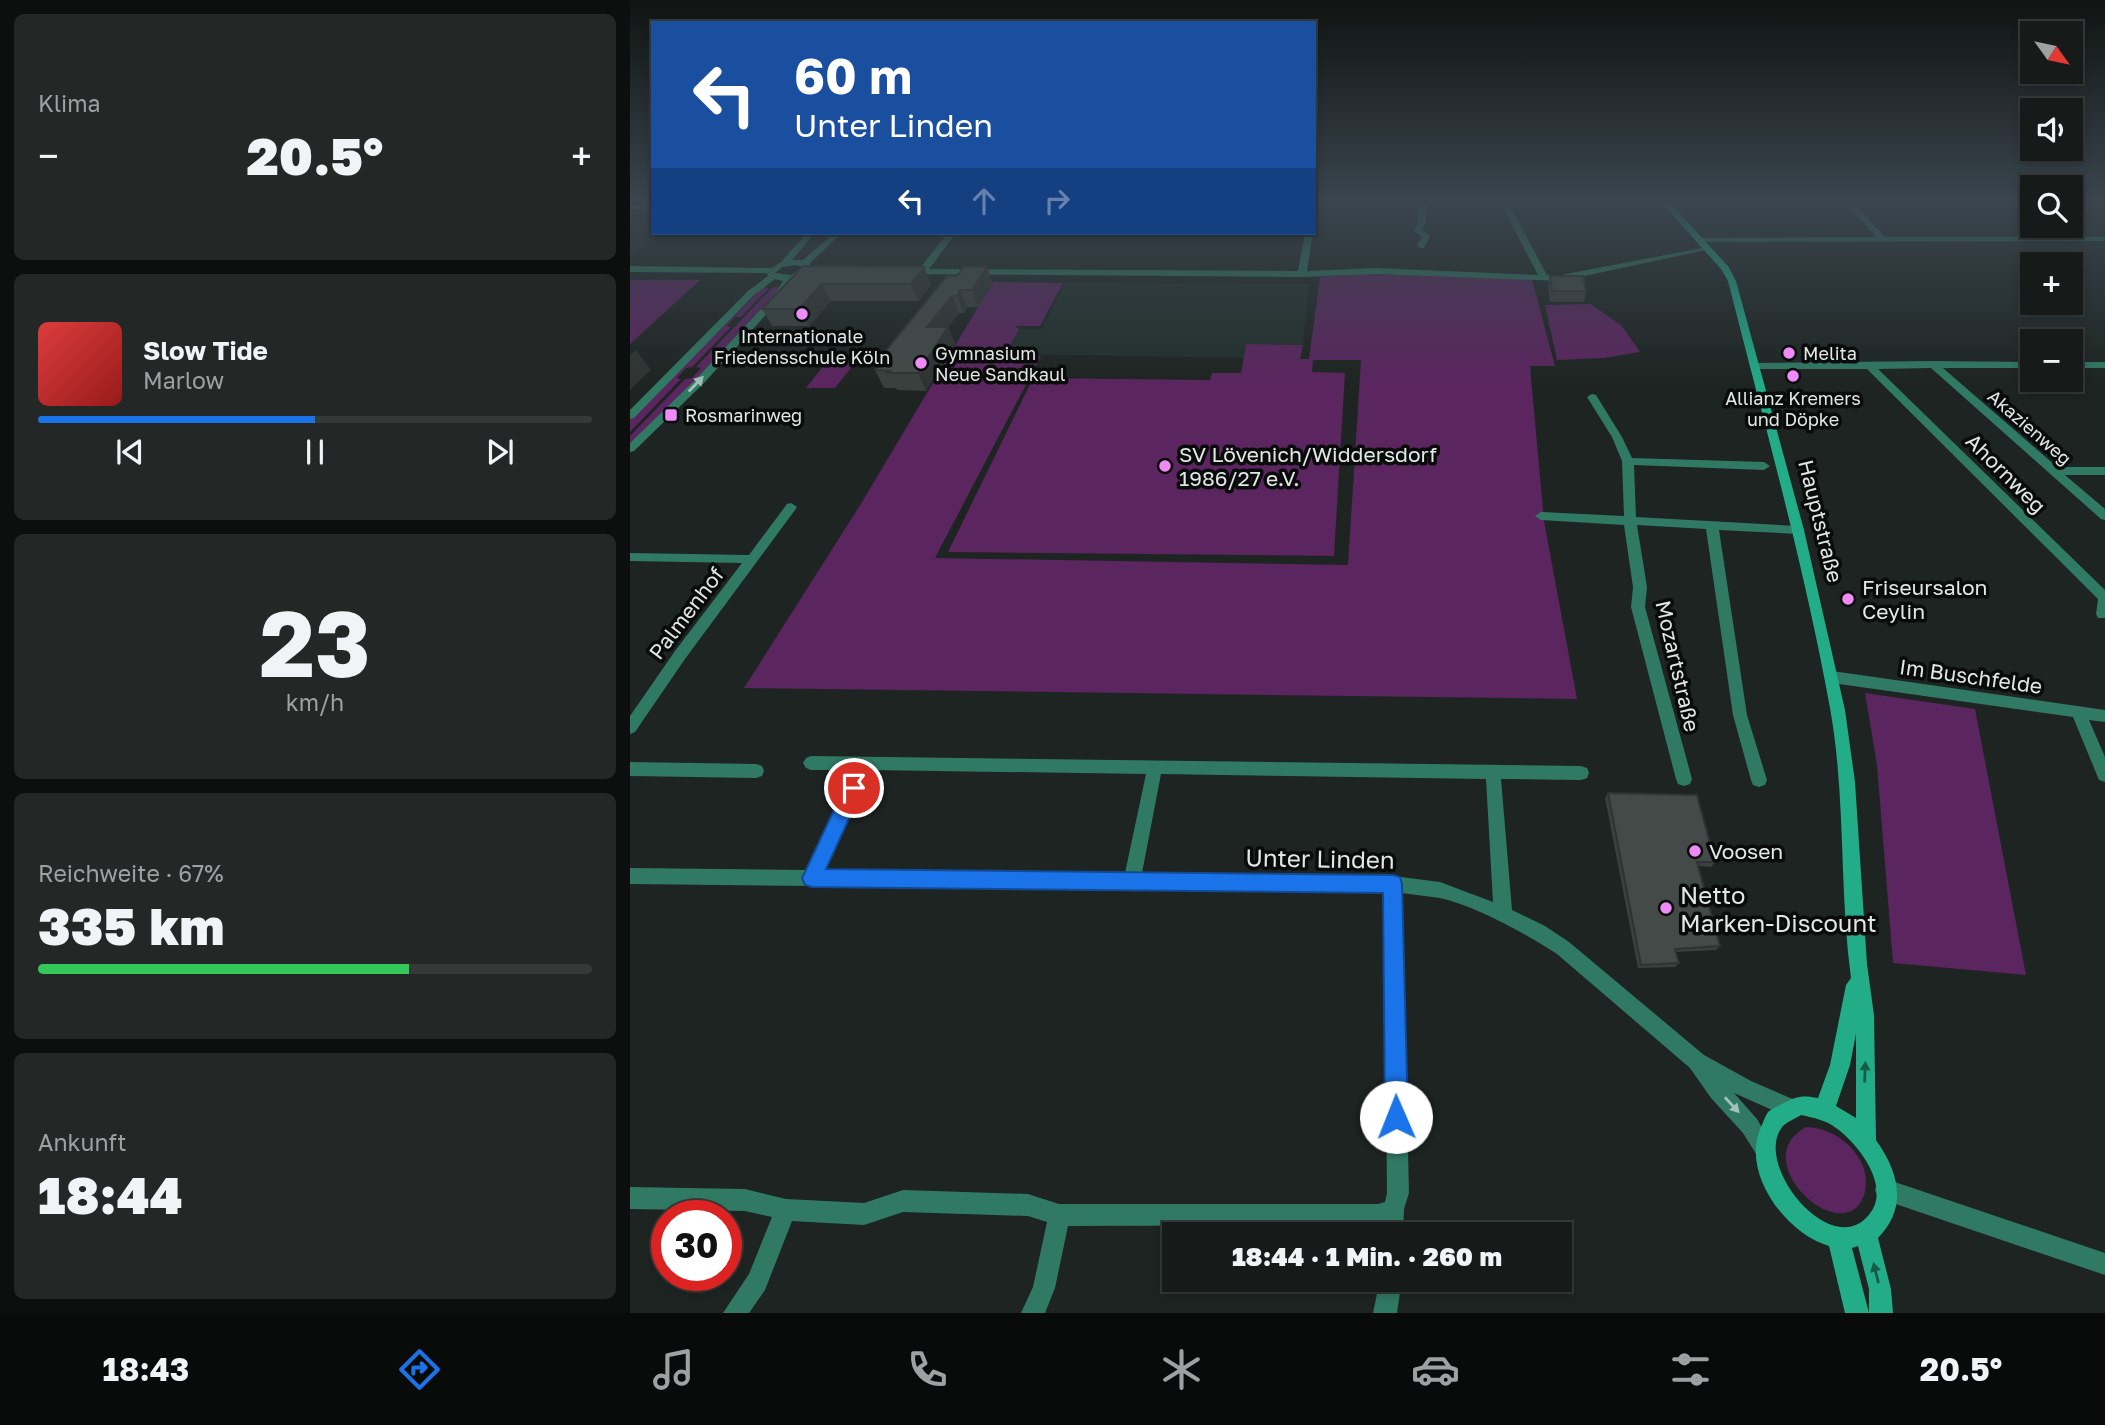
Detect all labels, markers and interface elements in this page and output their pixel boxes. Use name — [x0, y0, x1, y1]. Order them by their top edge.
north arrow — [2020, 21, 2082, 84]
map controls — [2020, 21, 2083, 392]
text: 60 m — [794, 46, 912, 105]
icon: left — [679, 49, 770, 140]
text: Klima — [38, 89, 101, 117]
button: sound — [2020, 98, 2083, 161]
text: Unter Linden — [794, 106, 993, 144]
text: 20.5° — [247, 124, 383, 186]
text: − — [38, 133, 59, 178]
text: + — [571, 133, 592, 178]
button: search — [2020, 175, 2083, 238]
icon: left — [892, 182, 930, 220]
icon: ahead — [965, 182, 1003, 220]
icon: right — [1038, 182, 1076, 220]
button: + — [2020, 252, 2083, 315]
marker: Internationale Friedensschule Köln — [794, 306, 810, 322]
place label: Internationale Friedensschule Köln — [714, 325, 890, 368]
button: − — [2020, 329, 2083, 392]
text: Slow Tide — [143, 335, 268, 366]
place label: Gymnasium Neue Sandkaul — [935, 342, 1066, 385]
place label: Melita — [1803, 342, 1857, 364]
marker: Melita — [1781, 345, 1797, 361]
marker: Gymnasium Neue Sandkaul — [913, 355, 929, 371]
text: Marlow — [143, 366, 224, 394]
marker: Allianz Kremers und Döpke — [1785, 368, 1801, 384]
one-way arrow — [688, 376, 704, 393]
street label: Akazienweg — [1984, 385, 2076, 469]
place label: Allianz Kremers und Döpke — [1725, 387, 1861, 430]
place label: Rosmarinweg — [685, 404, 802, 426]
marker: Rosmarinweg — [663, 407, 679, 423]
street label: Ahornweg — [1961, 428, 2051, 518]
icon: previous — [111, 433, 149, 471]
icon: pause — [296, 433, 334, 471]
icon: next — [481, 433, 519, 471]
place label: SV Lövenich/Widdersdorf 1986/27 e.V. — [1179, 441, 1437, 491]
street label: Hauptstraße — [1793, 457, 1849, 585]
marker: SV Lövenich/Widdersdorf 1986/27 e.V. — [1157, 458, 1173, 474]
street label: Palmenhof — [643, 561, 729, 664]
place label: Friseursalon Ceylin — [1862, 574, 1988, 624]
text: 23 — [259, 588, 371, 697]
marker: Friseursalon Ceylin — [1840, 591, 1856, 607]
street label: Mozartstraße — [1650, 598, 1706, 734]
street label: Im Buschfelde — [1898, 653, 2044, 699]
text: km/h — [286, 688, 344, 716]
pin — [824, 758, 884, 818]
icon: arrive — [835, 769, 873, 807]
place label: Voosen — [1709, 838, 1783, 864]
street label: Unter Linden — [1245, 842, 1395, 874]
marker: Voosen — [1687, 843, 1703, 859]
text: Reichweite · 67% — [38, 859, 224, 887]
place label: Netto Marken-Discount — [1680, 880, 1877, 937]
text: 335 km — [38, 894, 225, 956]
marker: Netto Marken-Discount — [1658, 900, 1674, 916]
one-way arrow — [1859, 1060, 1871, 1082]
position arrow — [1359, 1080, 1433, 1154]
one-way arrow — [1723, 1096, 1739, 1113]
text: Ankunft — [38, 1128, 126, 1156]
text: 18:44 — [38, 1163, 183, 1225]
speed limit sign: 30 — [651, 1200, 742, 1291]
text: 18:44 · 1 Min. · 260 m — [1232, 1241, 1502, 1272]
one-way arrow — [1870, 1262, 1881, 1284]
icon: directions — [395, 1345, 444, 1394]
icon: music — [649, 1345, 698, 1394]
icon: phone — [903, 1345, 952, 1394]
icon: climate — [1157, 1345, 1206, 1394]
icon: car — [1411, 1345, 1460, 1394]
icon: filters — [1666, 1345, 1715, 1394]
text: 18:43 — [103, 1350, 189, 1388]
text: 20.5° — [1920, 1350, 2002, 1388]

